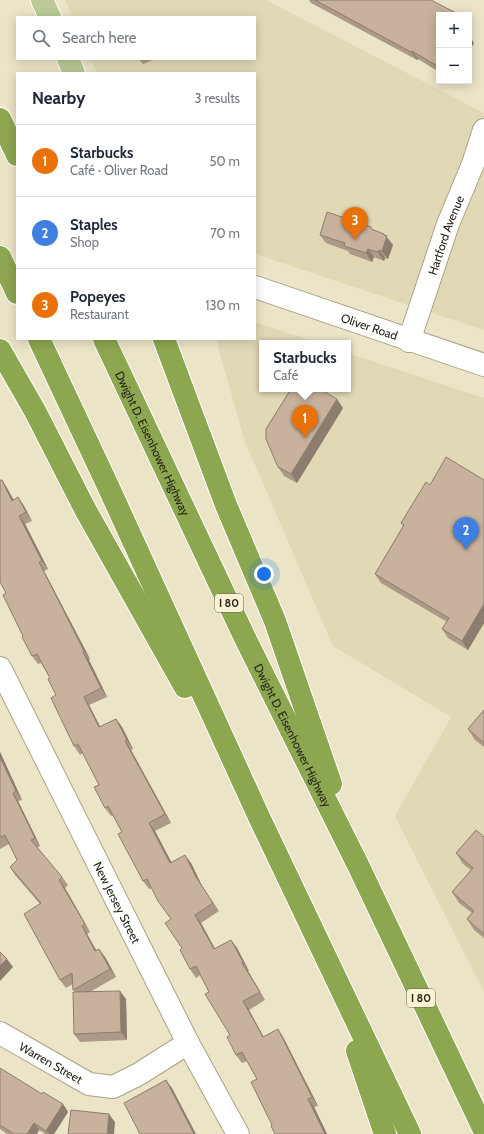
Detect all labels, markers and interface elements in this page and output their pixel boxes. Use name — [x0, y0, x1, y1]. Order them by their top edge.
map controls — [436, 12, 472, 84]
button: + — [436, 12, 472, 48]
search box — [16, 16, 256, 60]
icon: search — [30, 27, 52, 49]
text: Search here — [62, 29, 137, 47]
button: − — [436, 48, 472, 84]
text: Nearby — [32, 88, 85, 108]
text: 3 results — [194, 90, 240, 106]
text: Starbucks — [70, 144, 133, 162]
text: 1 — [43, 153, 47, 169]
text: 50 m — [210, 153, 240, 169]
text: Café · Oliver Road — [70, 162, 168, 178]
street label: Hartford Avenue — [424, 193, 467, 277]
pin: 3 — [342, 207, 368, 240]
text: Staples — [70, 216, 118, 234]
text: 2 — [42, 225, 48, 241]
text: 70 m — [210, 225, 240, 241]
text: Shop — [70, 234, 99, 250]
text: Popeyes — [70, 288, 125, 306]
text: 3 — [41, 297, 49, 313]
text: 130 m — [205, 297, 240, 313]
text: Restaurant — [70, 306, 129, 322]
street label: Oliver Road — [339, 309, 400, 343]
popup — [259, 340, 351, 392]
text: Starbucks — [273, 349, 337, 367]
text: Café — [273, 367, 298, 383]
street label: Dwight D. Eisenhower Highway — [113, 368, 194, 518]
pin: 1 — [292, 405, 318, 438]
pin: 2 — [453, 517, 479, 550]
your location — [254, 564, 274, 584]
road number: I 80 — [215, 594, 243, 612]
street label: Dwight D. Eisenhower Highway — [251, 661, 335, 809]
street label: New Jersey Street — [91, 859, 144, 946]
road number: I 80 — [407, 989, 435, 1007]
street label: Warren Street — [17, 1038, 86, 1086]

